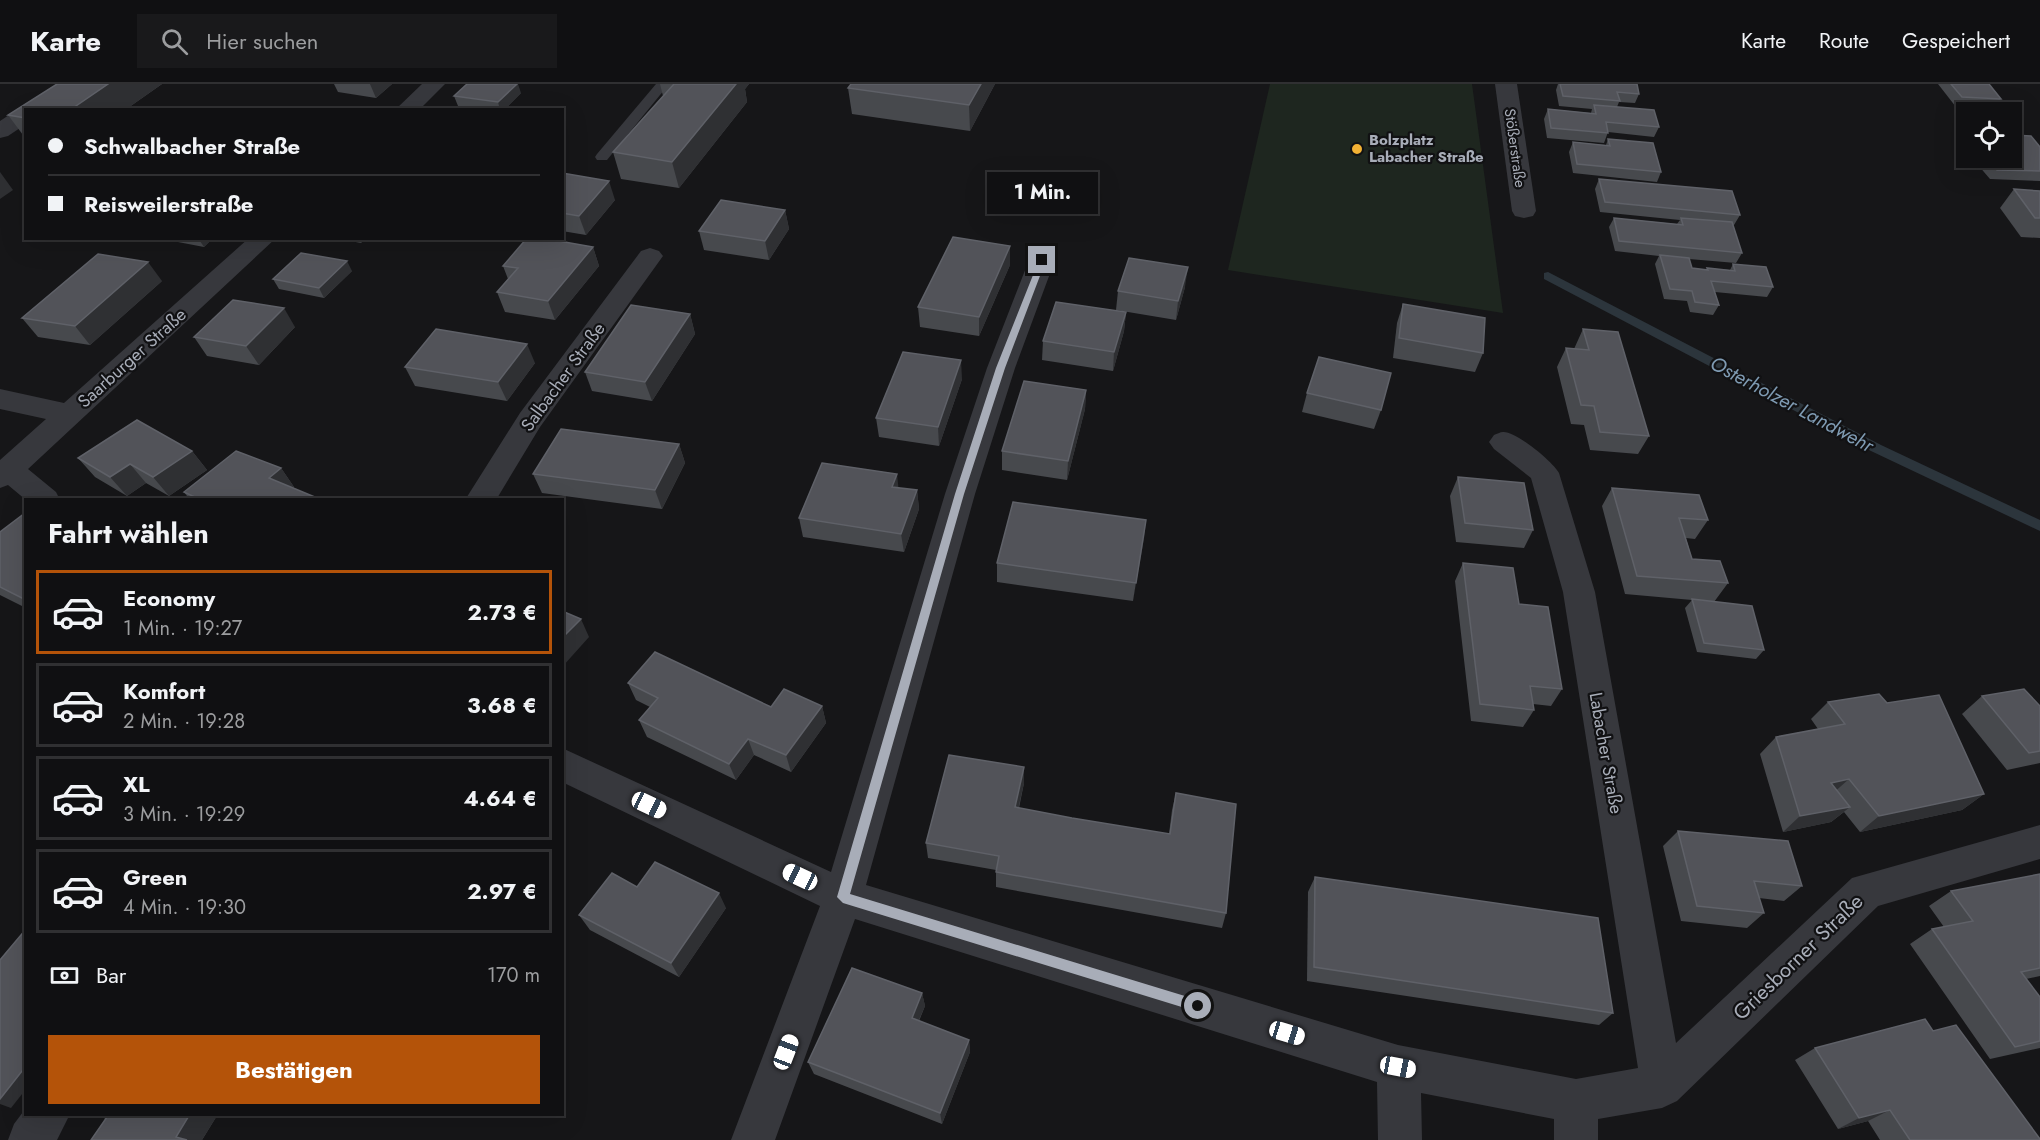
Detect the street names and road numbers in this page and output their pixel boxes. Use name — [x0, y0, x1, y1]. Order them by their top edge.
street label: Stößerstraße — [1499, 107, 1531, 189]
street label: Saarburger Straße — [72, 302, 192, 414]
street label: Salbacher Straße — [515, 317, 611, 437]
street label: Labacher Straße — [1583, 690, 1629, 816]
street label: Griesborner Straße — [1726, 887, 1870, 1027]

